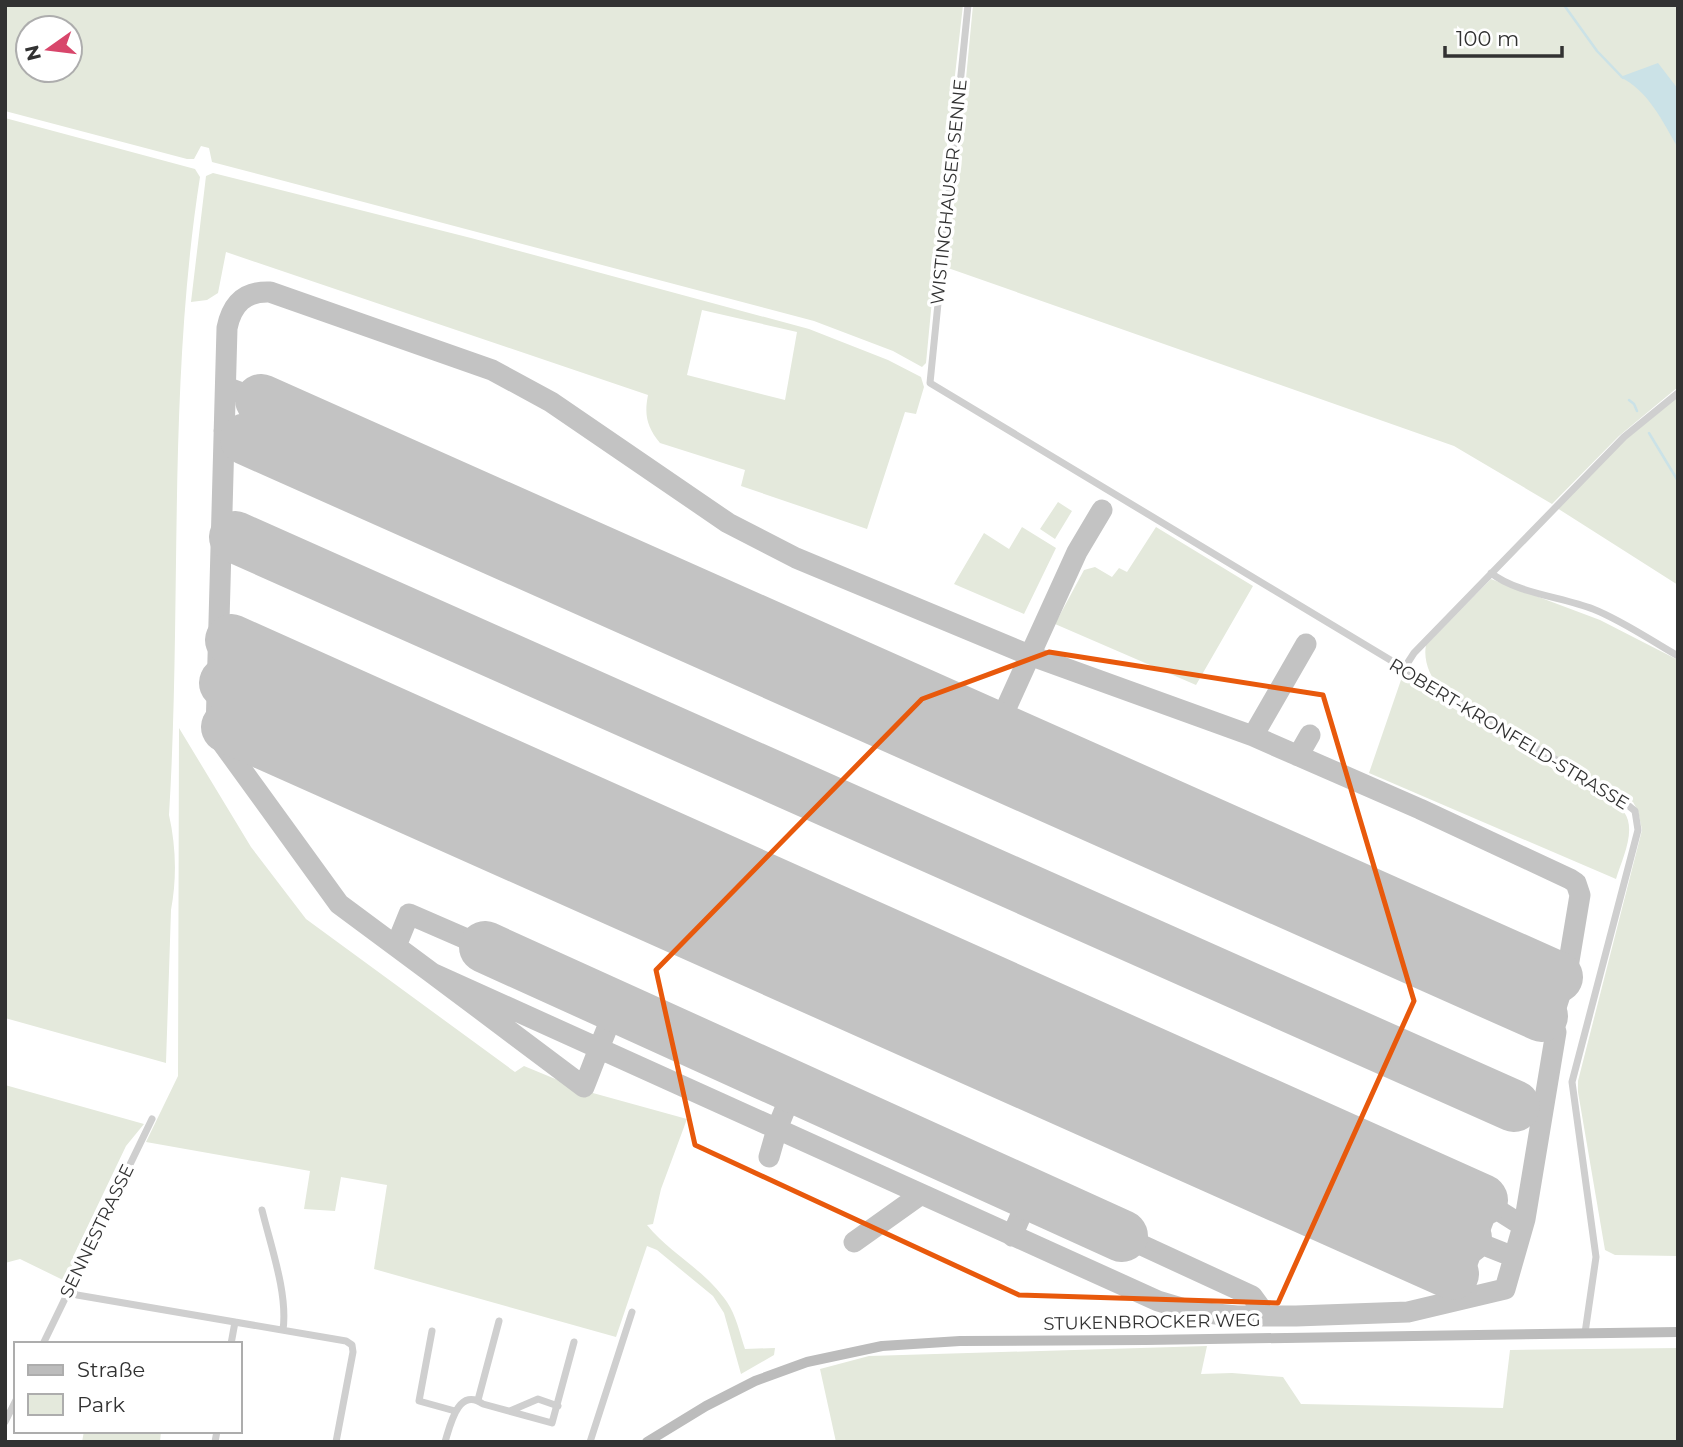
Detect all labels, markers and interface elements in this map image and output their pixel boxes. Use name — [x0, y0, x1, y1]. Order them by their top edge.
north arrow — [14, 14, 84, 84]
scale bar — [1445, 14, 1562, 58]
text: 100 m — [1456, 26, 1519, 51]
text: N — [20, 43, 46, 63]
street label: WISTINGHAUSER SENNE — [926, 78, 972, 306]
street label: ROBERT-KRONFELD-STRASSE — [1385, 654, 1633, 814]
street label: SENNESTRASSE — [55, 1161, 139, 1301]
street label: STUKENBROCKER WEG — [1043, 1309, 1261, 1335]
legend — [14, 1342, 242, 1433]
text: Straße — [77, 1357, 145, 1382]
text: Park — [77, 1392, 125, 1417]

